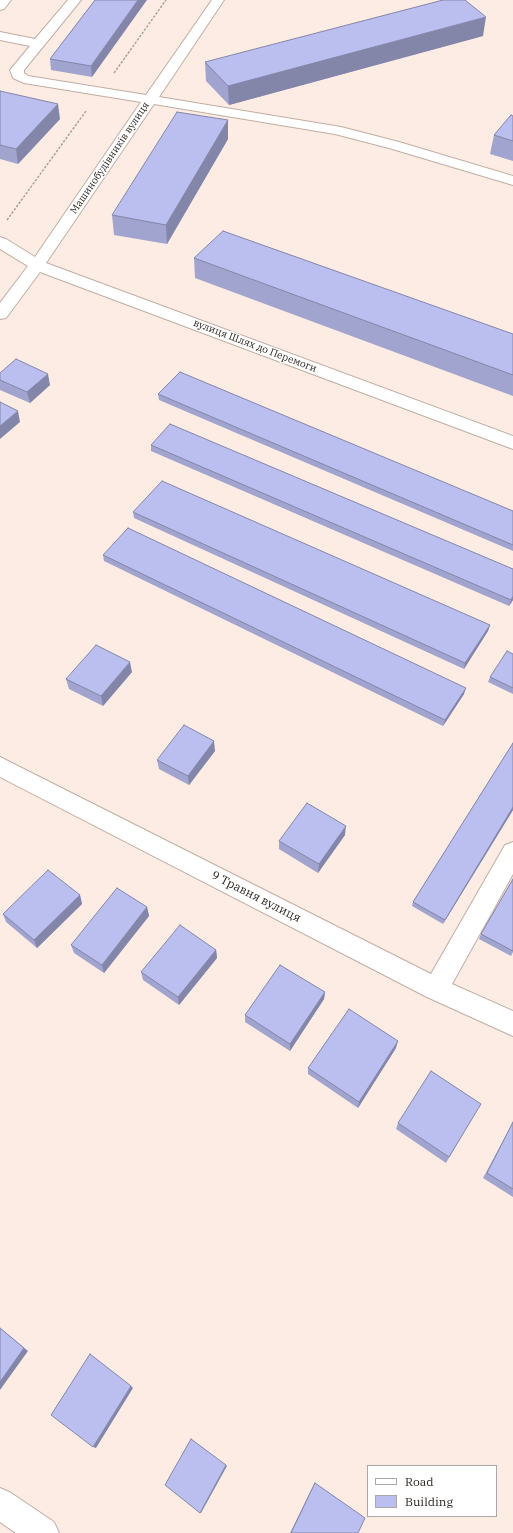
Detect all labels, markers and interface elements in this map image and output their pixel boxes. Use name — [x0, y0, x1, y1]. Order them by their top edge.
street label: Машинобудівників вулиця — [68, 100, 152, 216]
street label: вулиця Шлях до Перемоги — [192, 317, 318, 375]
street label: 9 Травня вулиця — [209, 868, 303, 926]
legend — [367, 1465, 497, 1517]
text: Road — [405, 1474, 434, 1489]
text: Building — [405, 1494, 453, 1509]

